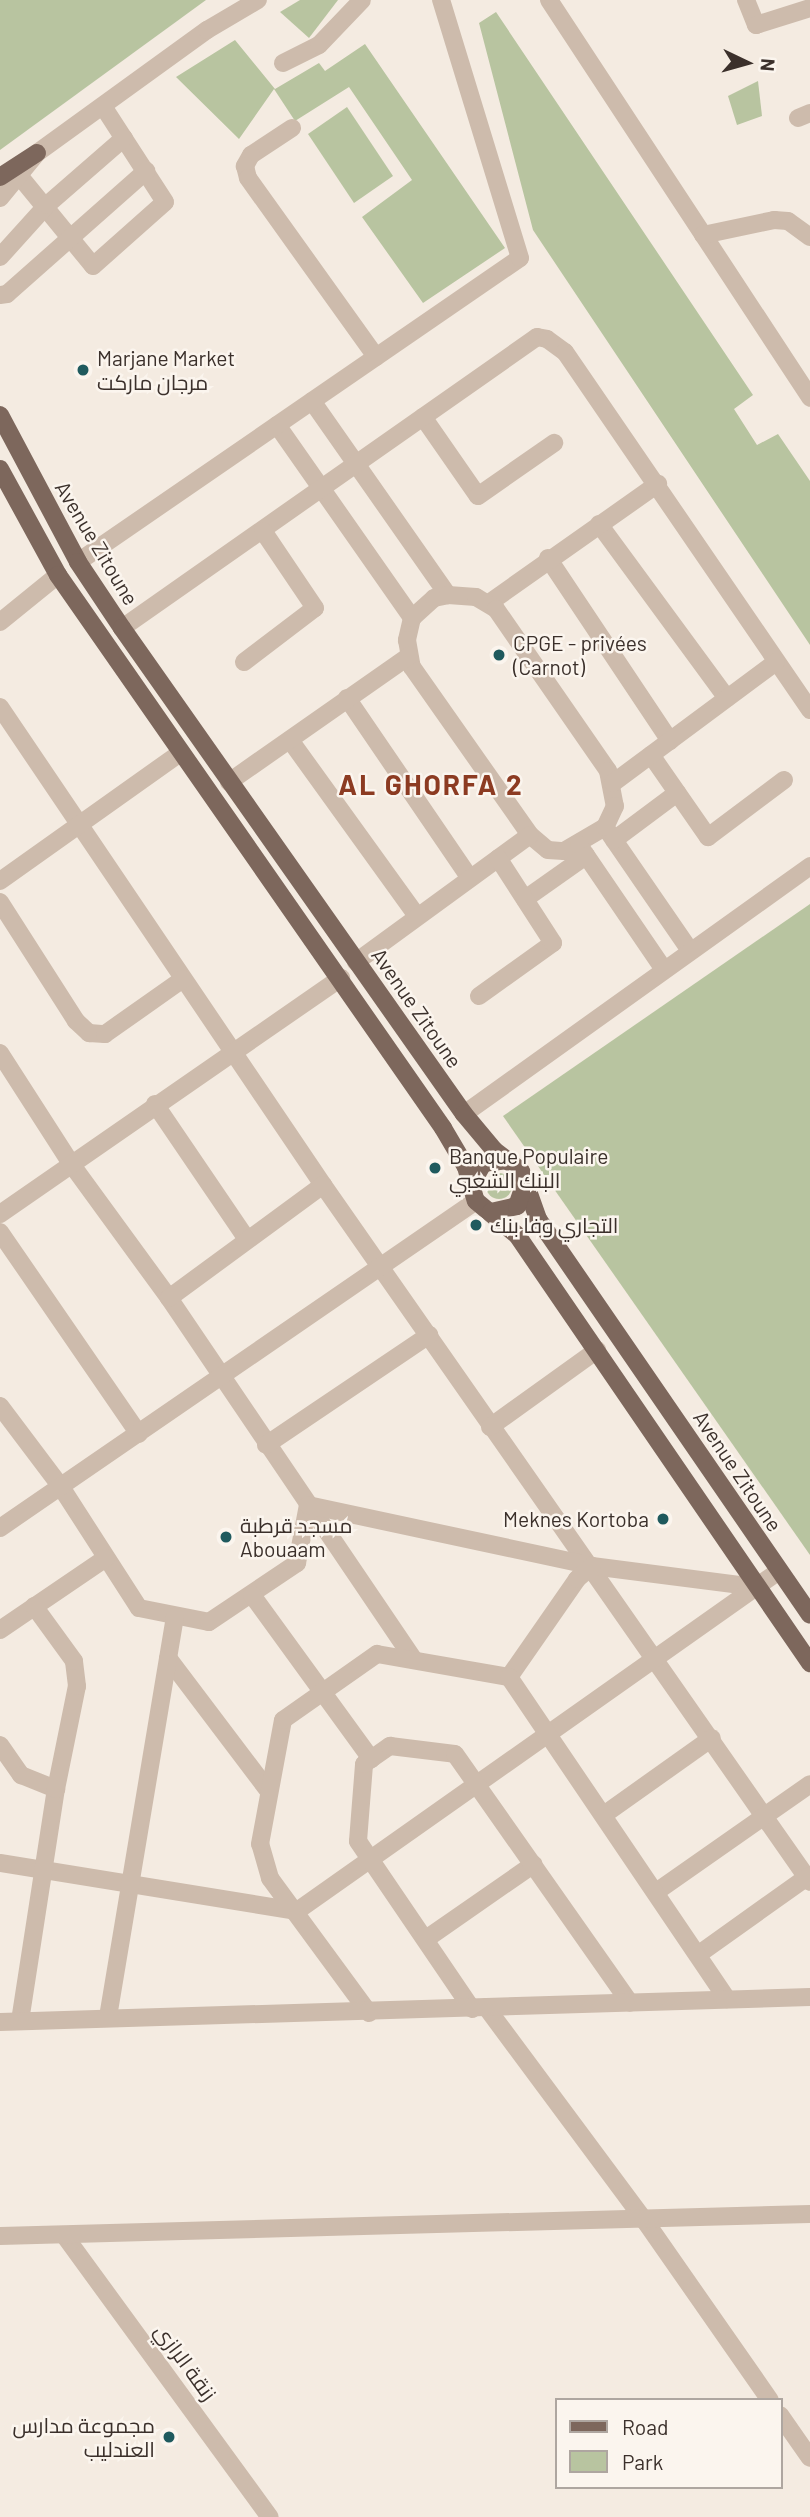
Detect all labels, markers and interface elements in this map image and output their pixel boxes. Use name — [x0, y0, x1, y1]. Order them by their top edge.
north arrow — [712, 28, 782, 98]
text: N — [756, 58, 780, 72]
place label: Marjane Market مرجان ماركت — [97, 345, 235, 395]
marker: Marjane Market مرجان ماركت — [75, 362, 91, 378]
street label: Avenue Zitoune — [50, 476, 144, 610]
place label: CPGE - privées (Carnot) — [513, 630, 647, 680]
marker: CPGE - privées (Carnot) — [491, 647, 507, 663]
district label: AL GHORFA 2 — [340, 767, 522, 801]
street label: Avenue Zitoune — [366, 943, 468, 1073]
place label: Banque Populaire البنك الشعبي — [449, 1143, 608, 1193]
marker: Banque Populaire البنك الشعبي — [427, 1160, 443, 1176]
place label: التجاري وفا بنك — [490, 1212, 619, 1238]
marker: التجاري وفا بنك — [468, 1217, 484, 1233]
street label: Avenue Zitoune — [688, 1406, 788, 1536]
place label: Meknes Kortoba — [503, 1506, 649, 1532]
marker: Meknes Kortoba — [655, 1511, 671, 1527]
place label: مسجد قرطبة Abouaam — [240, 1512, 353, 1562]
marker: مسجد قرطبة Abouaam — [218, 1529, 234, 1545]
street label: زنقة الرازي — [150, 2319, 222, 2405]
legend — [554, 2398, 782, 2489]
place label: مجموعة مدارس العندليب — [12, 2412, 155, 2462]
text: Road — [622, 2414, 668, 2439]
marker: مجموعة مدارس العندليب — [161, 2429, 177, 2445]
text: Park — [622, 2449, 663, 2474]

